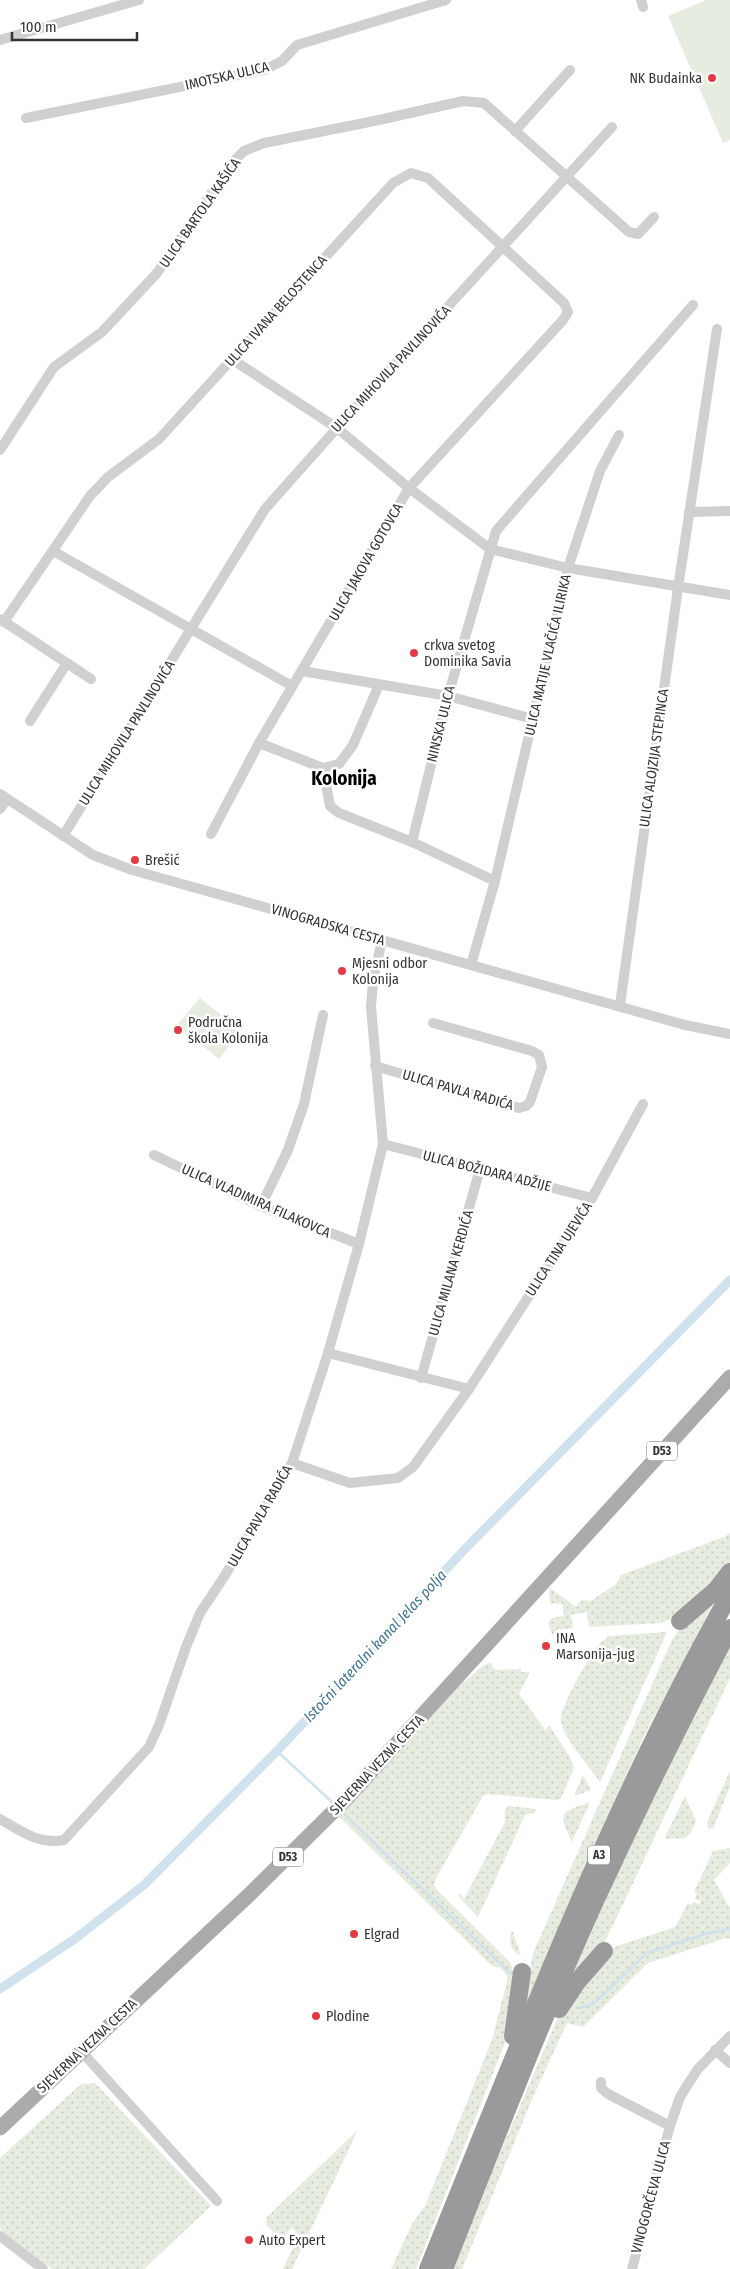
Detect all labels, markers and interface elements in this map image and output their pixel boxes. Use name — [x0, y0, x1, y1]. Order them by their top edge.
scale bar — [12, 10, 138, 42]
text: 100 m — [20, 18, 57, 36]
street label: IMOTSKA ULICA — [183, 58, 271, 94]
place label: NK Budainka — [629, 70, 702, 87]
marker: NK Budainka — [706, 72, 718, 84]
street label: ULICA BARTOLA KAŠIĆA — [155, 154, 245, 271]
street label: ULICA IVANA BELOSTENCA — [221, 251, 331, 370]
street label: ULICA MIHOVILA PAVLINOVIĆA — [327, 301, 455, 436]
street label: ULICA JAKOVA GOTOVCA — [325, 500, 407, 624]
street label: ULICA MATIJE VLAČIĆA ILIRIKA — [520, 572, 575, 737]
place label: crkva svetog Dominika Savia — [424, 637, 512, 670]
marker: crkva svetog Dominika Savia — [408, 647, 420, 659]
street label: ULICA MIHOVILA PAVLINOVIĆA — [75, 656, 179, 809]
street label: NINSKA ULICA — [423, 683, 459, 764]
street label: ULICA ALOJZIJA STEPINCA — [636, 687, 672, 828]
district label: Kolonija — [311, 767, 377, 790]
place label: Brešić — [145, 852, 180, 869]
marker: Brešić — [129, 854, 141, 866]
street label: VINOGRADSKA CESTA — [269, 901, 387, 950]
place label: Mjesni odbor Kolonija — [352, 955, 427, 988]
marker: Mjesni odbor Kolonija — [336, 965, 348, 977]
place label: Područna škola Kolonija — [188, 1014, 269, 1047]
marker: Područna škola Kolonija — [172, 1024, 184, 1036]
street label: ULICA PAVLA RADIĆA — [400, 1065, 516, 1114]
street label: ULICA BOŽIDARA ADŽIJE — [421, 1146, 554, 1195]
street label: ULICA VLADIMIRA FILAKOVCA — [179, 1160, 334, 1242]
street label: ULICA TINA UJEVIĆA — [521, 1198, 596, 1299]
street label: ULICA MILANA KERDIĆA — [424, 1207, 477, 1338]
road number: D53 — [647, 1442, 677, 1460]
street label: ULICA PAVLA RADIĆA — [223, 1461, 296, 1570]
water label: Istočni lateralni kanal Jelas polja — [300, 1566, 450, 1726]
place label: INA Marsonija-jug — [556, 1630, 635, 1663]
marker: INA Marsonija-jug — [540, 1640, 552, 1652]
street label: SJEVERNA VEZNA CESTA — [326, 1711, 428, 1818]
road number: A3 — [588, 1846, 610, 1864]
road number: D53 — [273, 1848, 303, 1866]
place label: Elgrad — [364, 1926, 400, 1943]
marker: Elgrad — [348, 1928, 360, 1940]
street label: SJEVERNA VEZNA CESTA — [34, 1995, 141, 2097]
place label: Plodine — [326, 2008, 370, 2025]
marker: Plodine — [310, 2010, 322, 2022]
street label: VINOGORČEVA ULICA — [627, 2138, 674, 2255]
place label: Auto Expert — [259, 2232, 326, 2249]
marker: Auto Expert — [243, 2234, 255, 2246]

